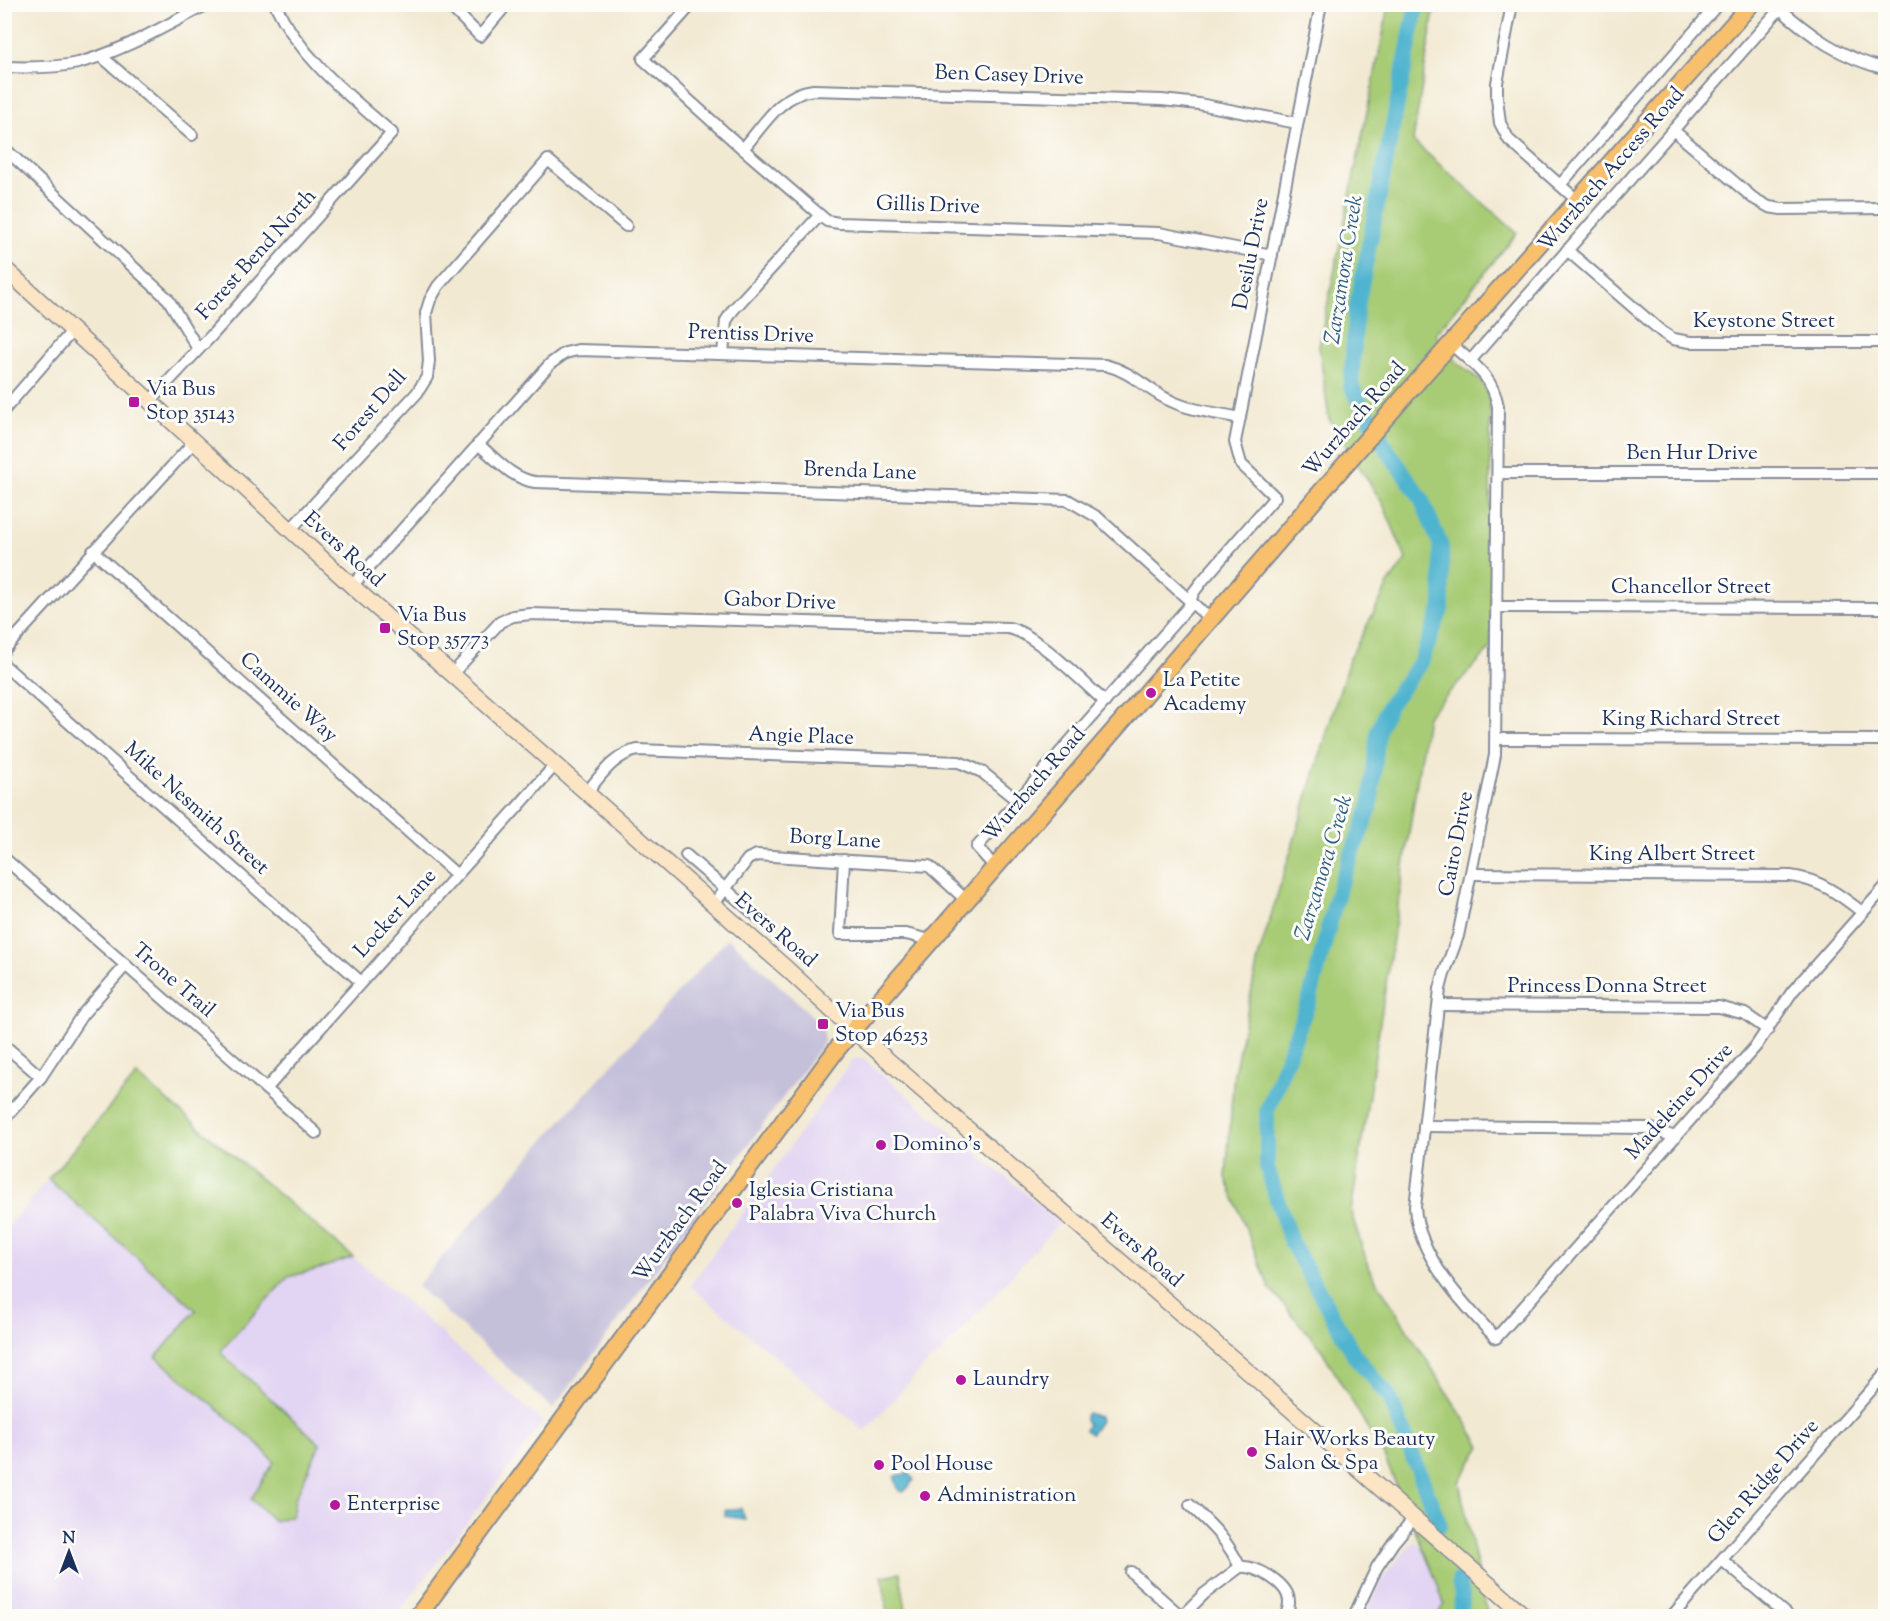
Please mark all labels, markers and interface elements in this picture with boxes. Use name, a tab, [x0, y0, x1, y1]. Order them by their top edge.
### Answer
street label: Ben Casey Drive	[934, 58, 1084, 94]
street label: Wurzbach Access Road	[1532, 81, 1692, 259]
street label: Forest Bend North	[190, 183, 324, 327]
street label: Gillis Drive	[875, 189, 981, 223]
water label: Zarzamora Creek	[1317, 193, 1373, 347]
street label: Desilu Drive	[1226, 195, 1278, 313]
street label: Keystone Street	[1693, 307, 1835, 337]
street label: Prentiss Drive	[687, 318, 815, 352]
street label: Wurzbach Road	[1296, 356, 1414, 484]
street label: Forest Dell	[327, 364, 415, 458]
place label: Via Bus Stop 35143	[146, 375, 235, 429]
marker: Via Bus Stop 35143	[127, 395, 141, 409]
street label: Ben Hur Drive	[1626, 439, 1758, 469]
street label: Brenda Lane	[803, 455, 917, 489]
street label: Evers Road	[296, 505, 391, 595]
street label: Chancellor Street	[1611, 573, 1771, 603]
street label: Gabor Drive	[723, 585, 837, 619]
place label: Via Bus Stop 35773	[397, 601, 489, 655]
marker: Via Bus Stop 35773	[378, 621, 392, 635]
street label: Cammie Way	[232, 646, 344, 751]
place label: La Petite Academy	[1163, 666, 1247, 720]
marker: La Petite Academy	[1144, 686, 1158, 700]
street label: King Richard Street	[1602, 705, 1780, 735]
street label: Angie Place	[748, 720, 854, 754]
street label: Wurzbach Road	[976, 721, 1094, 849]
street label: Mike Nesmith Street	[117, 735, 275, 883]
street label: Cairo Drive	[1432, 789, 1482, 899]
water label: Zarzamora Creek	[1288, 791, 1362, 945]
street label: Borg Lane	[788, 823, 882, 857]
street label: King Albert Street	[1589, 840, 1755, 870]
street label: Locker Lane	[348, 863, 444, 965]
street label: Evers Road	[727, 887, 823, 975]
street label: Trone Trail	[125, 937, 221, 1026]
street label: Princess Donna Street	[1507, 972, 1707, 1002]
place label: Via Bus Stop 46253	[835, 997, 928, 1051]
marker: Via Bus Stop 46253	[816, 1017, 830, 1031]
street label: Madeleine Drive	[1619, 1037, 1741, 1167]
place label: Domino's	[893, 1130, 981, 1160]
marker: Domino's	[874, 1138, 888, 1152]
street label: Wurzbach Road	[627, 1155, 736, 1289]
place label: Iglesia Cristiana Palabra Viva Church	[749, 1176, 937, 1230]
marker: Iglesia Cristiana Palabra Viva Church	[730, 1196, 744, 1210]
street label: Evers Road	[1093, 1207, 1189, 1295]
place label: Laundry	[973, 1365, 1050, 1395]
marker: Laundry	[954, 1373, 968, 1387]
street label: Glen Ridge Drive	[1701, 1413, 1827, 1551]
place label: Hair Works Beauty Salon & Spa	[1264, 1425, 1436, 1479]
marker: Hair Works Beauty Salon & Spa	[1245, 1445, 1259, 1459]
place label: Pool House	[891, 1450, 993, 1480]
marker: Pool House	[872, 1458, 886, 1472]
place label: Administration	[937, 1481, 1076, 1511]
marker: Administration	[918, 1489, 932, 1503]
place label: Enterprise	[347, 1490, 440, 1520]
marker: Enterprise	[328, 1498, 342, 1512]
north arrow	[39, 1522, 99, 1582]
text: N	[63, 1528, 76, 1551]

